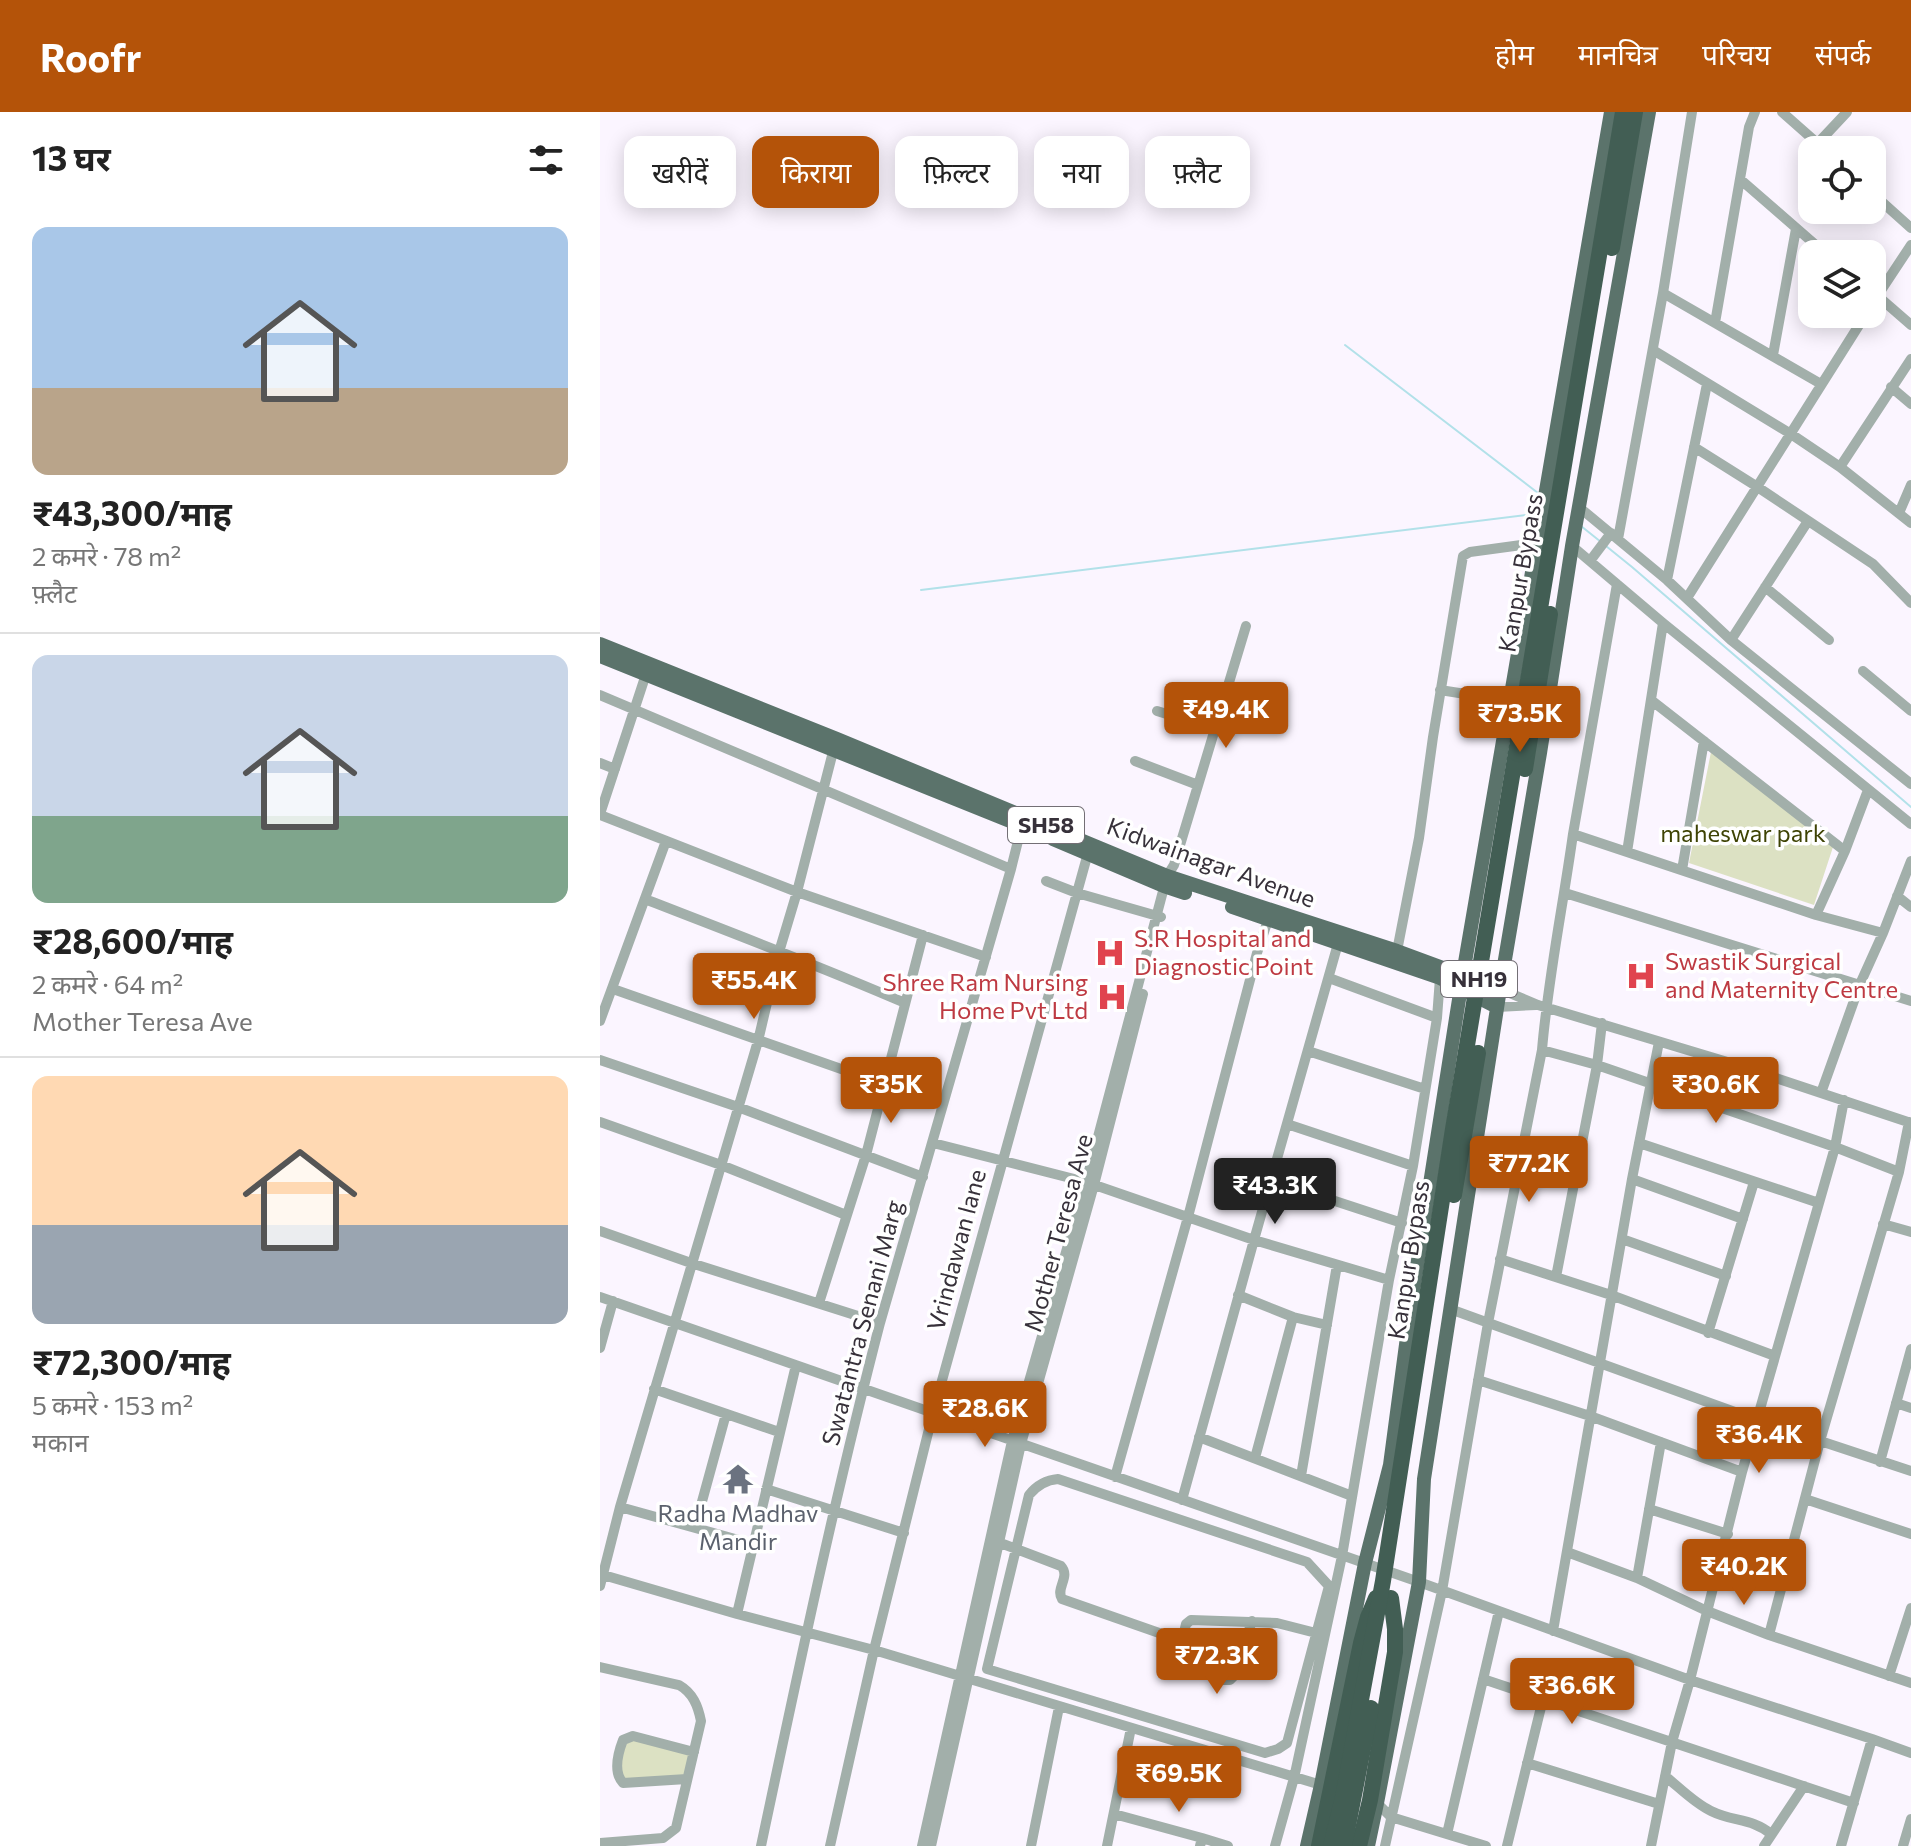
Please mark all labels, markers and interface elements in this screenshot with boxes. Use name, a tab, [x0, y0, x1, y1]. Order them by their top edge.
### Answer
text: Roofr	[40, 33, 141, 80]
text: होम	[1495, 37, 1534, 71]
text: मानचित्र	[1578, 37, 1658, 71]
text: परिचय	[1702, 37, 1771, 71]
text: संपर्क	[1815, 37, 1871, 71]
text: 13 घर	[32, 136, 111, 178]
chip: खरीदें	[624, 136, 736, 208]
chip: किराया	[752, 136, 879, 208]
chip: फ़िल्टर	[895, 136, 1018, 208]
chip: नया	[1034, 136, 1129, 208]
chip: फ़्लैट	[1145, 136, 1250, 208]
map controls	[1798, 136, 1886, 328]
button: locate	[1798, 136, 1886, 224]
icon: filters	[524, 138, 568, 182]
button: layers	[1798, 240, 1886, 328]
icon: home	[228, 279, 372, 423]
text: ₹43,300/माह	[32, 491, 232, 533]
street label: Kanpur Bypass	[1491, 491, 1548, 654]
text: 2 कमरे · 78 m²	[32, 540, 181, 571]
text: फ़्लैट	[32, 577, 77, 608]
pin: ₹49.4K	[1161, 682, 1291, 750]
pin: ₹73.5K	[1455, 686, 1585, 754]
text: ₹49.4K	[1182, 692, 1270, 723]
text: ₹73.5K	[1477, 696, 1563, 727]
icon: home	[228, 707, 372, 851]
road number: SH58	[1008, 807, 1084, 843]
street label: Kidwainagar Avenue	[1103, 810, 1320, 913]
park label: maheswar park	[1660, 818, 1826, 847]
text: ₹28,600/माह	[32, 919, 233, 961]
place label: S.R Hospital and Diagnostic Point	[1134, 923, 1313, 980]
hospital icon: S.R Hospital and Diagnostic Point	[1093, 936, 1127, 970]
place label: Swastik Surgical and Maternity Centre	[1665, 946, 1898, 1003]
pin: ₹55.4K	[689, 953, 819, 1021]
hospital icon: Swastik Surgical and Maternity Centre	[1624, 959, 1658, 993]
road number: NH19	[1441, 961, 1517, 997]
text: ₹55.4K	[711, 963, 797, 994]
place label: Shree Ram Nursing Home Pvt Ltd	[882, 967, 1088, 1024]
text: 2 कमरे · 64 m²	[32, 968, 183, 999]
hospital icon: Shree Ram Nursing Home Pvt Ltd	[1095, 980, 1129, 1014]
text: Mother Teresa Ave	[32, 1005, 253, 1036]
pin: ₹35K	[844, 1057, 938, 1125]
pin: ₹30.6K	[1651, 1057, 1781, 1125]
text: ₹35K	[859, 1067, 923, 1098]
text: ₹30.6K	[1672, 1067, 1760, 1098]
icon: home	[228, 1128, 372, 1272]
street label: Mother Teresa Ave	[1017, 1130, 1098, 1335]
pin: ₹77.2K	[1464, 1136, 1594, 1204]
text: ₹77.2K	[1488, 1146, 1570, 1177]
pin: ₹43.3K	[1210, 1158, 1340, 1226]
street label: Vrindawan lane	[920, 1166, 991, 1333]
text: ₹43.3K	[1232, 1168, 1318, 1199]
street label: Kanpur Bypass	[1381, 1178, 1434, 1341]
street label: Swatantra Senani Marg	[815, 1197, 908, 1449]
text: ₹72,300/माह	[32, 1340, 231, 1382]
pin: ₹28.6K	[920, 1381, 1050, 1449]
text: 5 कमरे · 153 m²	[32, 1389, 193, 1420]
text: ₹28.6K	[941, 1391, 1029, 1422]
pin: ₹36.4K	[1694, 1407, 1824, 1475]
text: ₹36.4K	[1715, 1417, 1803, 1448]
text: मकान	[32, 1426, 89, 1457]
temple icon: Radha Madhav Mandir	[721, 1462, 755, 1496]
place label: Radha Madhav Mandir	[658, 1498, 818, 1555]
pin: ₹40.2K	[1679, 1539, 1809, 1607]
text: ₹40.2K	[1700, 1549, 1788, 1580]
pin: ₹72.3K	[1152, 1628, 1282, 1696]
text: ₹72.3K	[1174, 1638, 1260, 1669]
pin: ₹36.6K	[1507, 1658, 1637, 1726]
text: ₹36.6K	[1528, 1668, 1616, 1699]
pin: ₹69.5K	[1114, 1746, 1244, 1814]
text: ₹69.5K	[1135, 1756, 1223, 1787]

